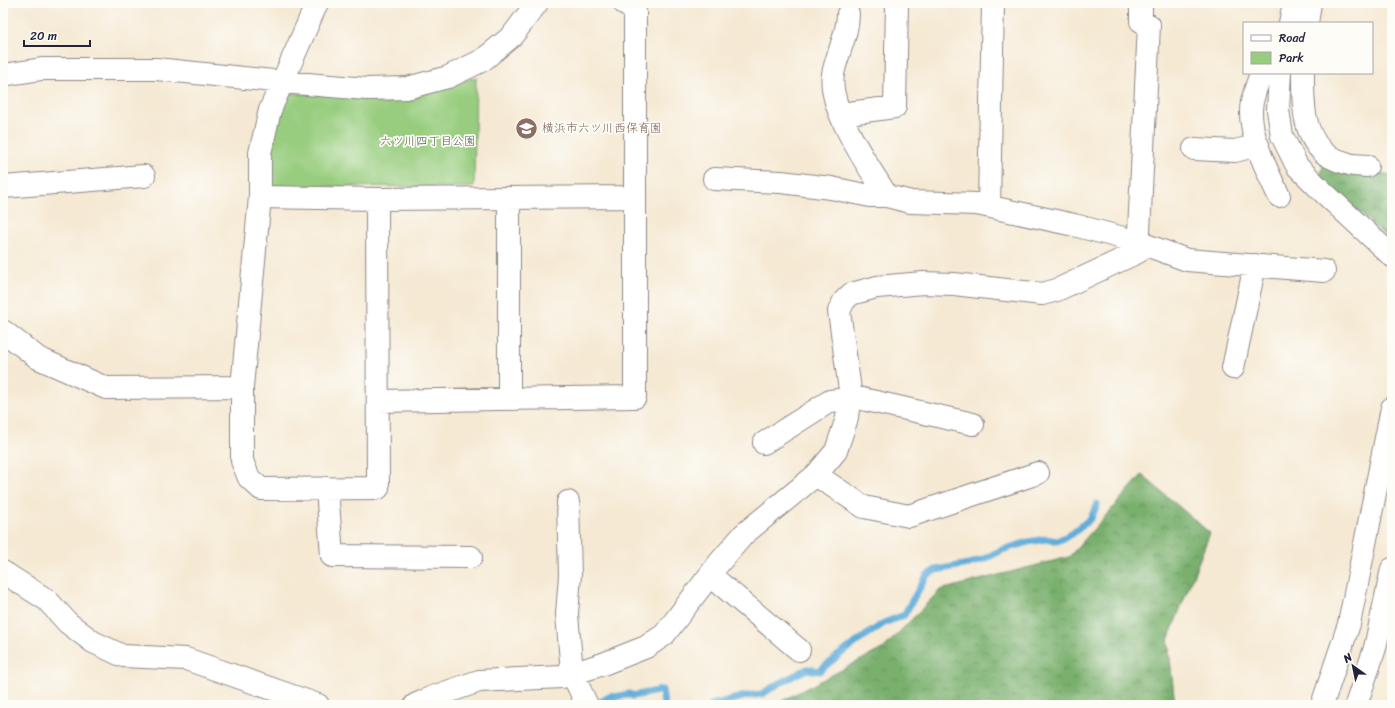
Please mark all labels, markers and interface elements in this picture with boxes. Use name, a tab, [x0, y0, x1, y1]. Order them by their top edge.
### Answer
scale bar	[24, 22, 90, 48]
legend	[1243, 22, 1373, 74]
text: 20 m	[30, 25, 57, 47]
text: Road	[1279, 27, 1306, 49]
text: Park	[1279, 47, 1304, 69]
school or university icon: 横浜市六ツ川西保育園	[514, 115, 540, 141]
place label: 横浜市六ツ川西保育園	[542, 117, 662, 139]
park label: 六ツ川四丁目公園	[380, 130, 476, 152]
north arrow	[1333, 646, 1373, 686]
text: N	[1339, 648, 1357, 669]

